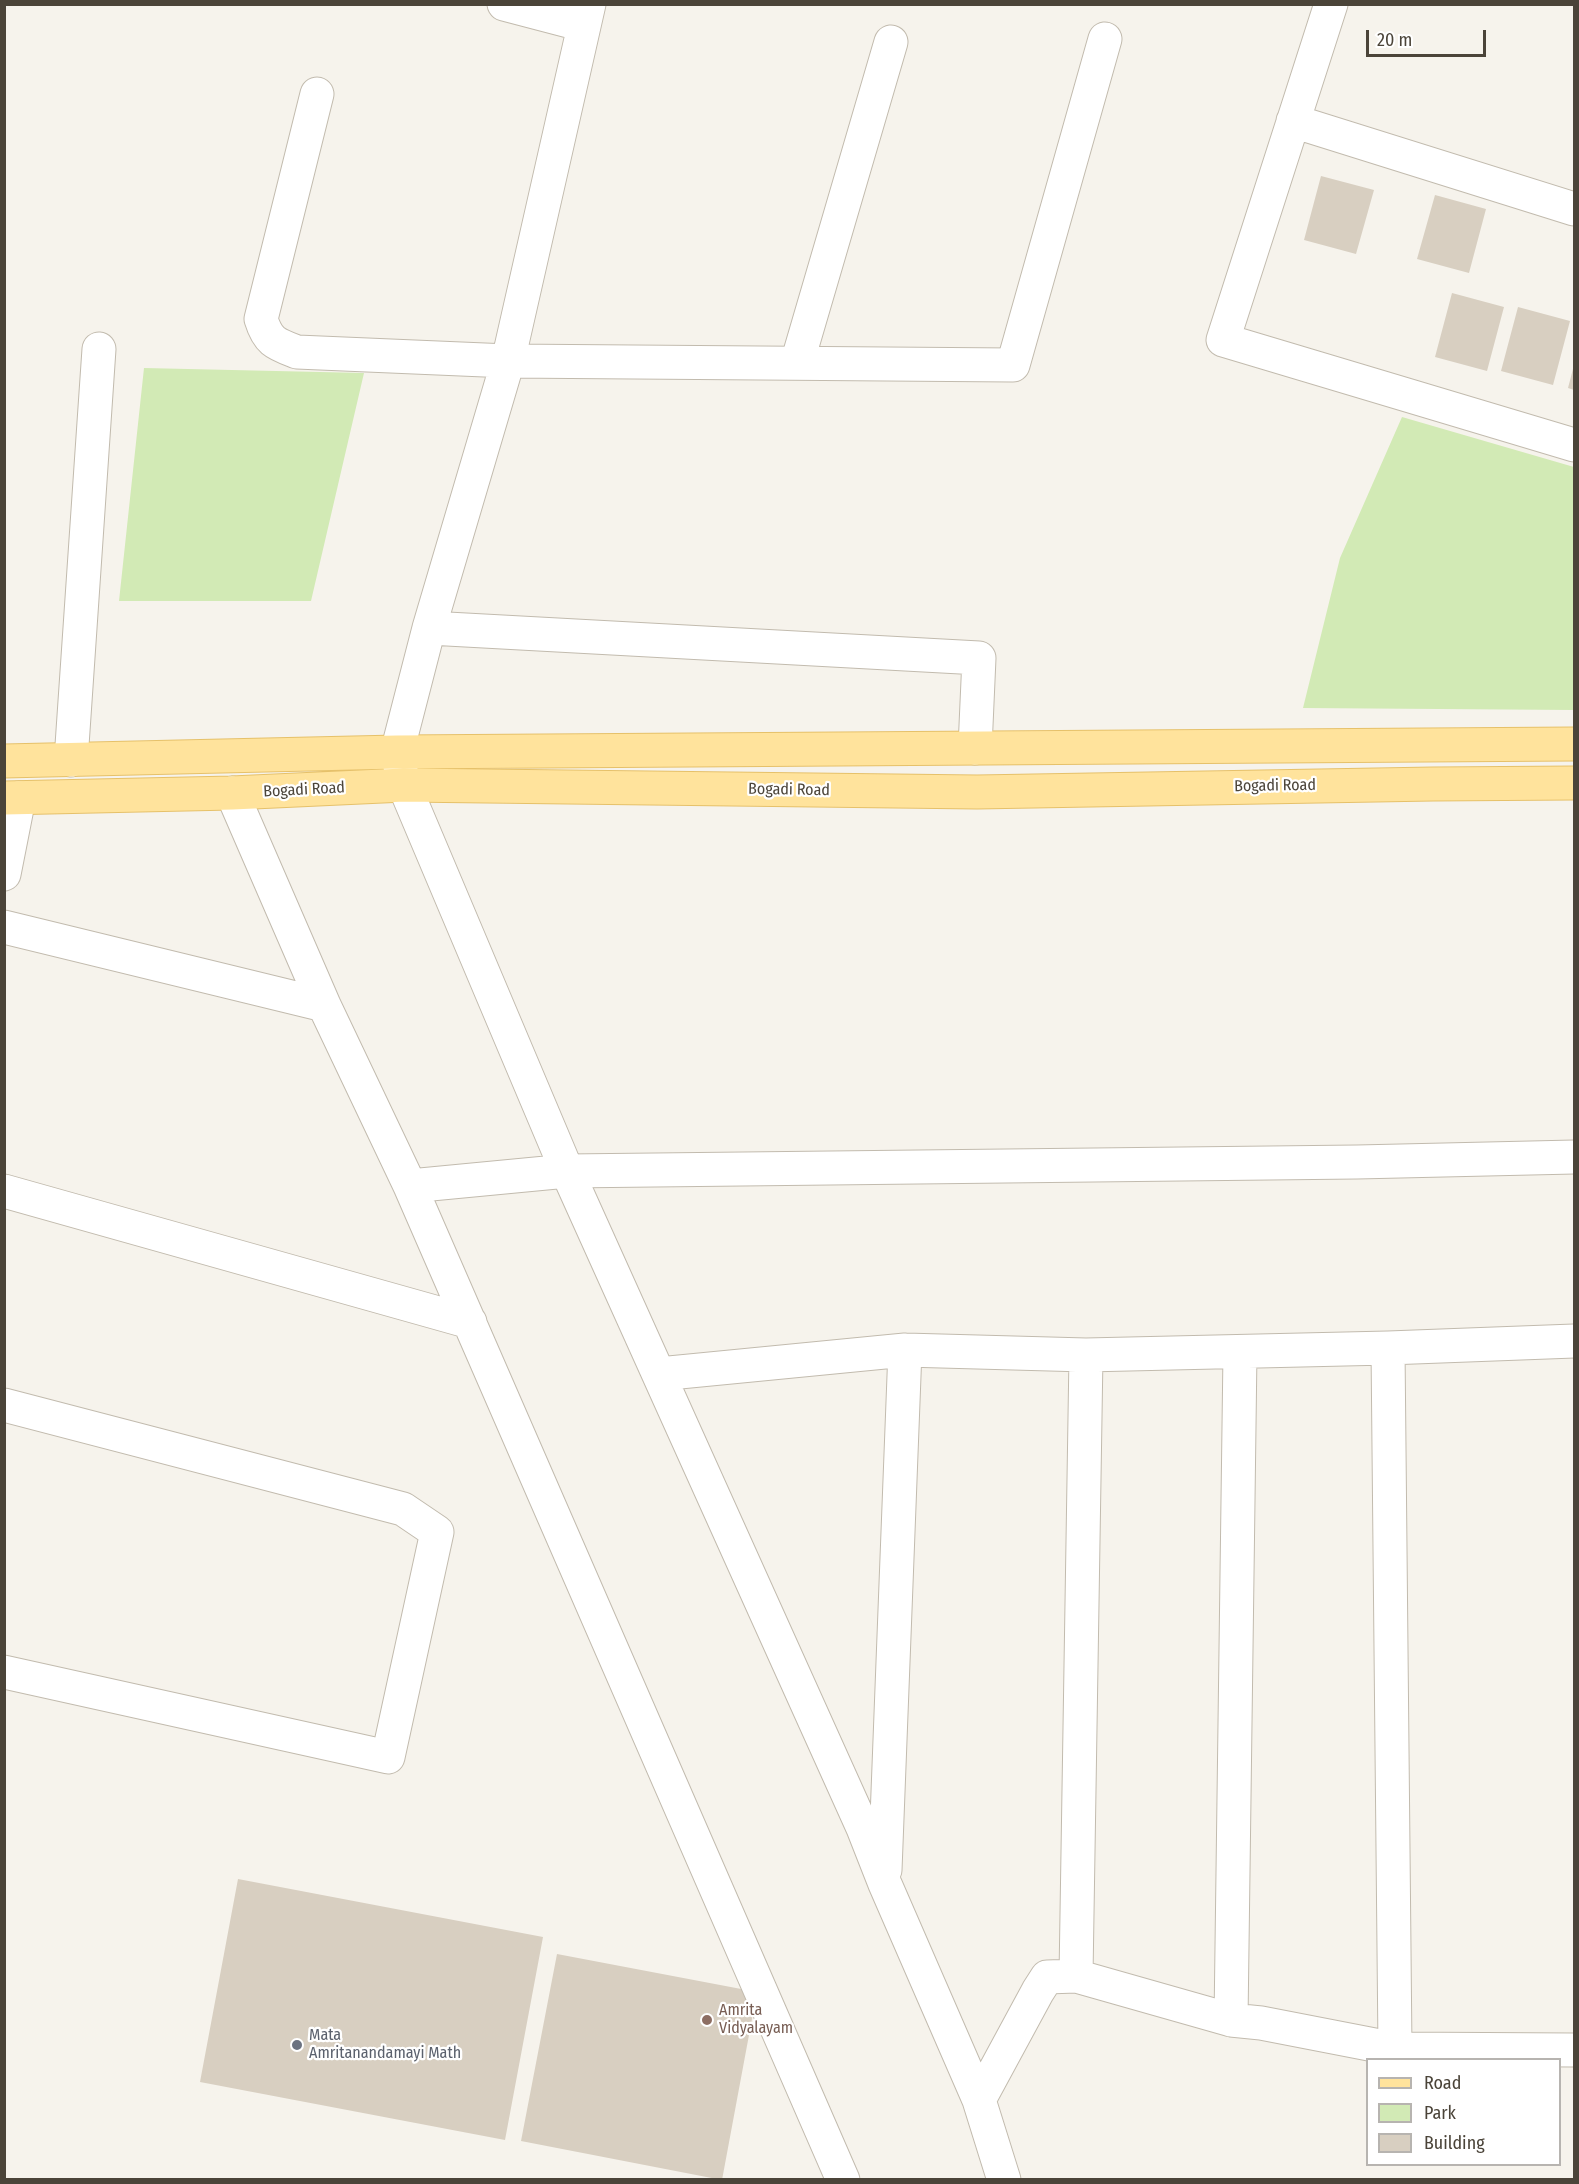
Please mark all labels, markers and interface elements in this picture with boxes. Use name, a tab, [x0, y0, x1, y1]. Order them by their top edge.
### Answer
scale bar	[1369, 18, 1489, 56]
text: 20 m	[1377, 29, 1412, 51]
street label: Bogadi Road	[1234, 776, 1316, 796]
street label: Bogadi Road	[263, 778, 345, 802]
street label: Bogadi Road	[748, 780, 830, 800]
place label: Amrita Vidyalayam	[719, 2001, 793, 2039]
marker: Amrita Vidyalayam	[700, 2013, 714, 2027]
place label: Mata Amritanandamayi Math	[309, 2026, 461, 2064]
marker: Mata Amritanandamayi Math	[290, 2038, 304, 2052]
legend	[1366, 2058, 1561, 2166]
text: Road	[1424, 2072, 1461, 2094]
text: Park	[1424, 2102, 1456, 2124]
text: Building	[1424, 2132, 1485, 2154]

